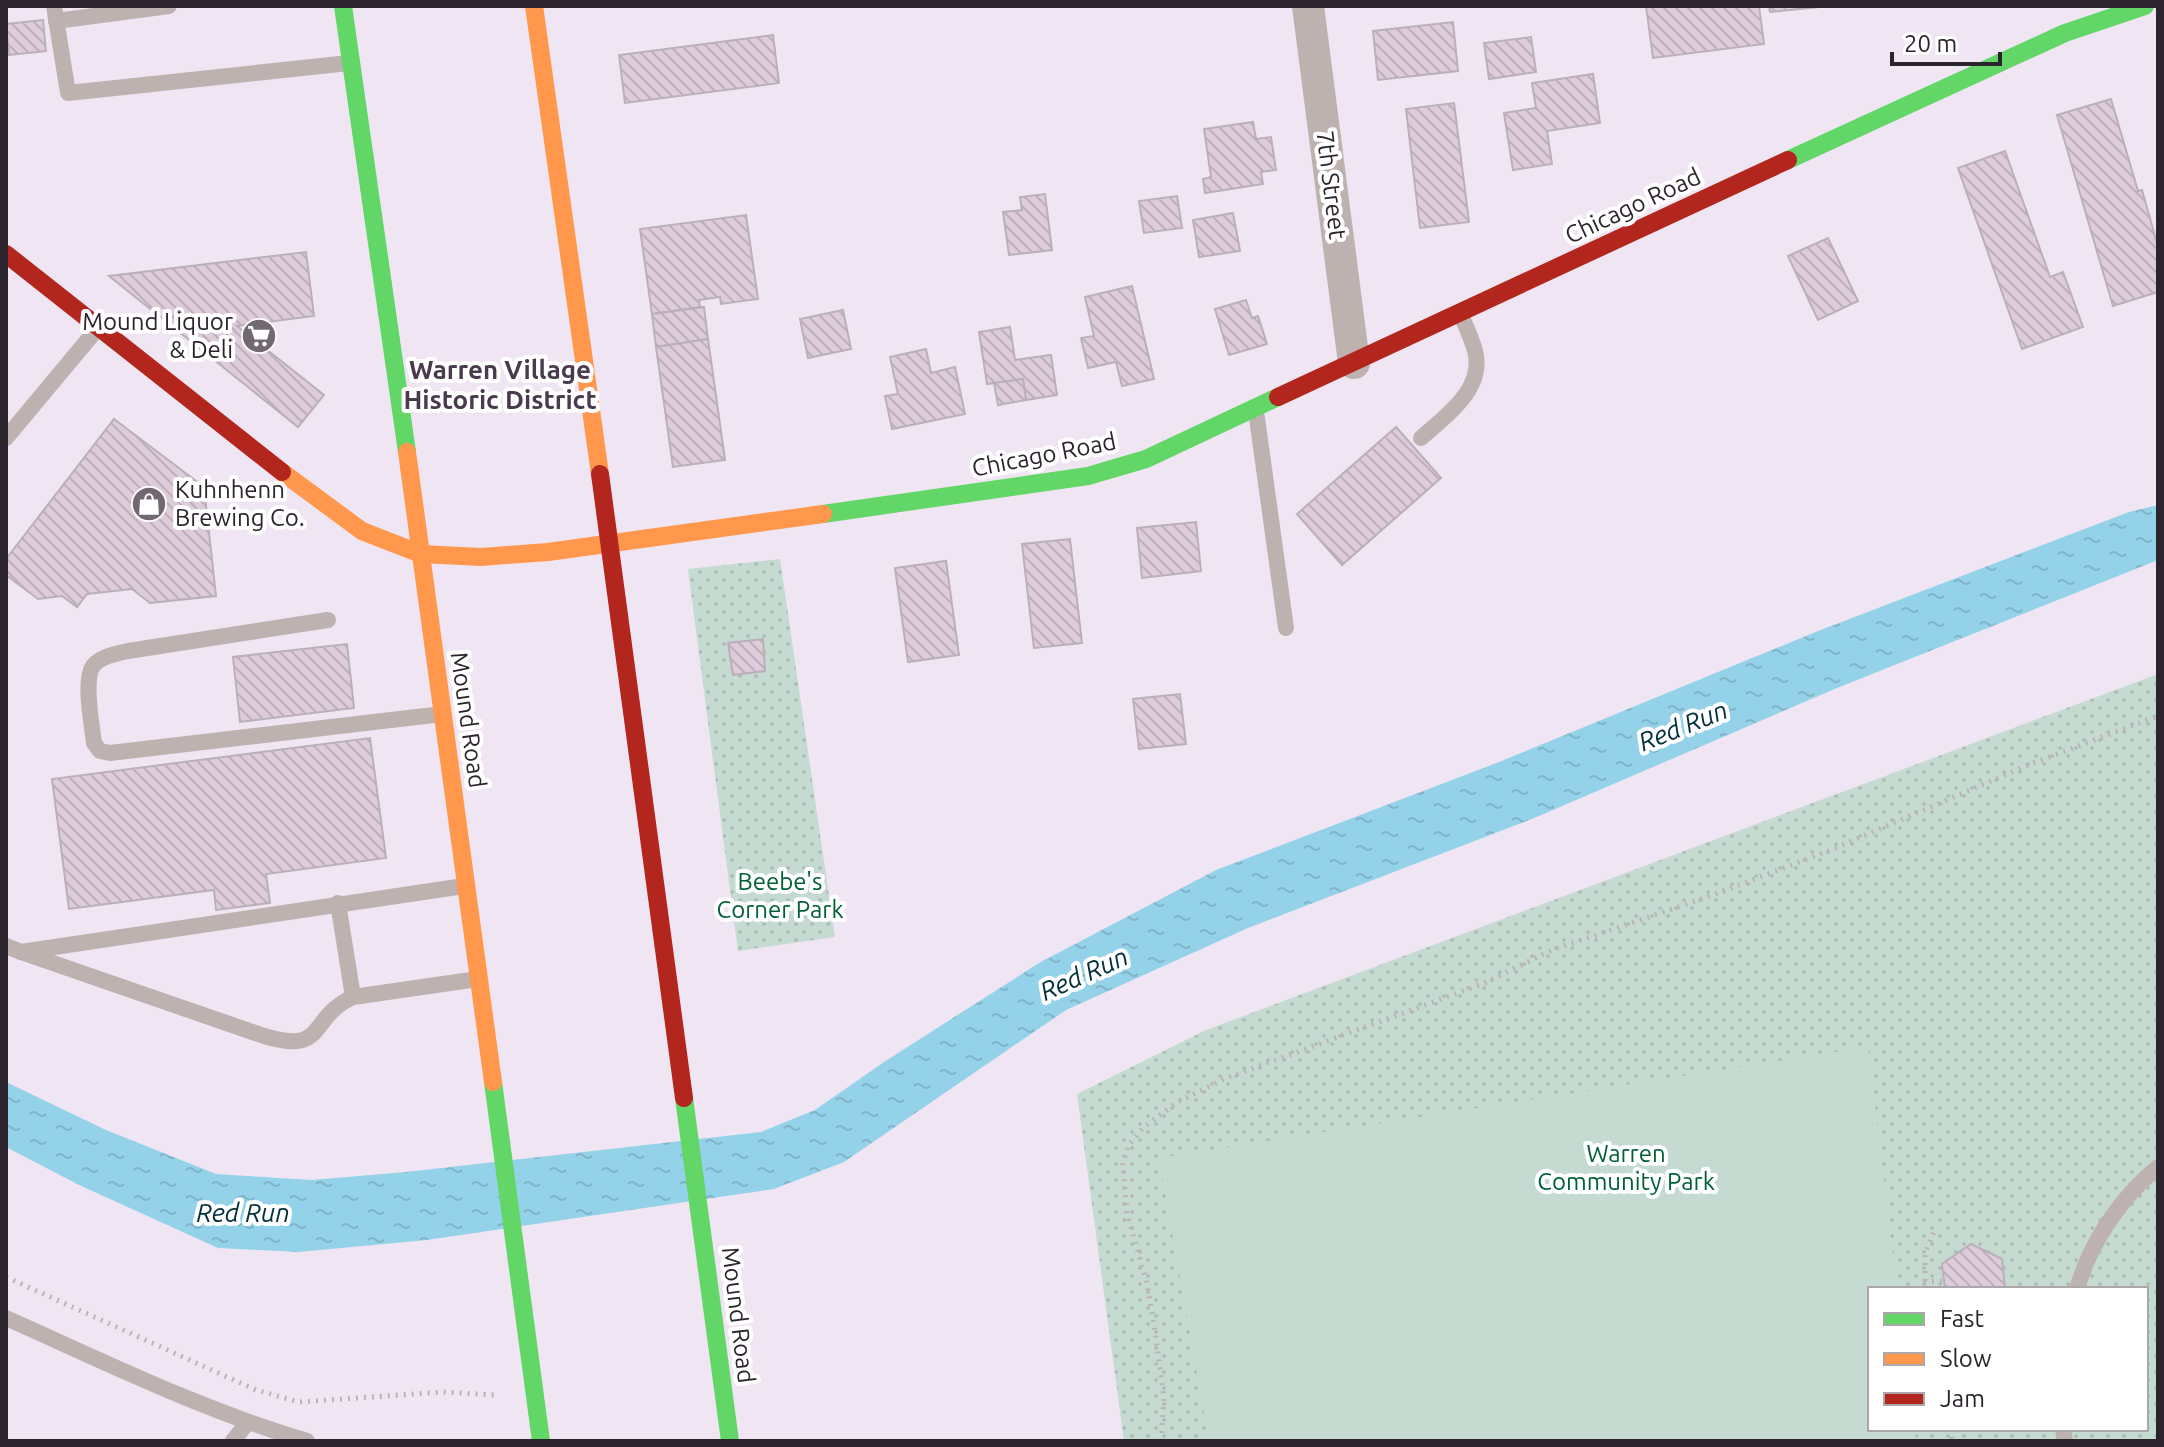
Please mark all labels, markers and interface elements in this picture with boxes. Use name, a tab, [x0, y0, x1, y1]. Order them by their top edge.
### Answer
scale bar	[1892, 16, 2000, 66]
text: 20 m	[1904, 30, 1957, 57]
street label: 7th Street	[1311, 129, 1352, 241]
street label: Chicago Road	[1561, 162, 1705, 249]
place label: Mound Liquor & Deli	[82, 308, 233, 363]
supermarket icon: Mound Liquor & Deli	[240, 317, 278, 355]
district label: Warren Village Historic District	[403, 355, 597, 414]
street label: Chicago Road	[970, 427, 1118, 482]
place label: Kuhnhenn Brewing Co.	[175, 476, 305, 531]
shop icon: Kuhnhenn Brewing Co.	[130, 485, 168, 523]
street label: Mound Road	[446, 650, 491, 790]
water label: Red Run	[1634, 695, 1732, 756]
park label: Beebe's Corner Park	[716, 868, 844, 923]
water label: Red Run	[1035, 941, 1132, 1006]
park label: Warren Community Park	[1537, 1140, 1715, 1195]
water label: Red Run	[196, 1198, 290, 1227]
street label: Mound Road	[717, 1245, 760, 1385]
legend	[1868, 1287, 2148, 1431]
text: Fast	[1940, 1305, 1984, 1332]
text: Slow	[1940, 1345, 1992, 1372]
text: Jam	[1940, 1385, 1985, 1412]

